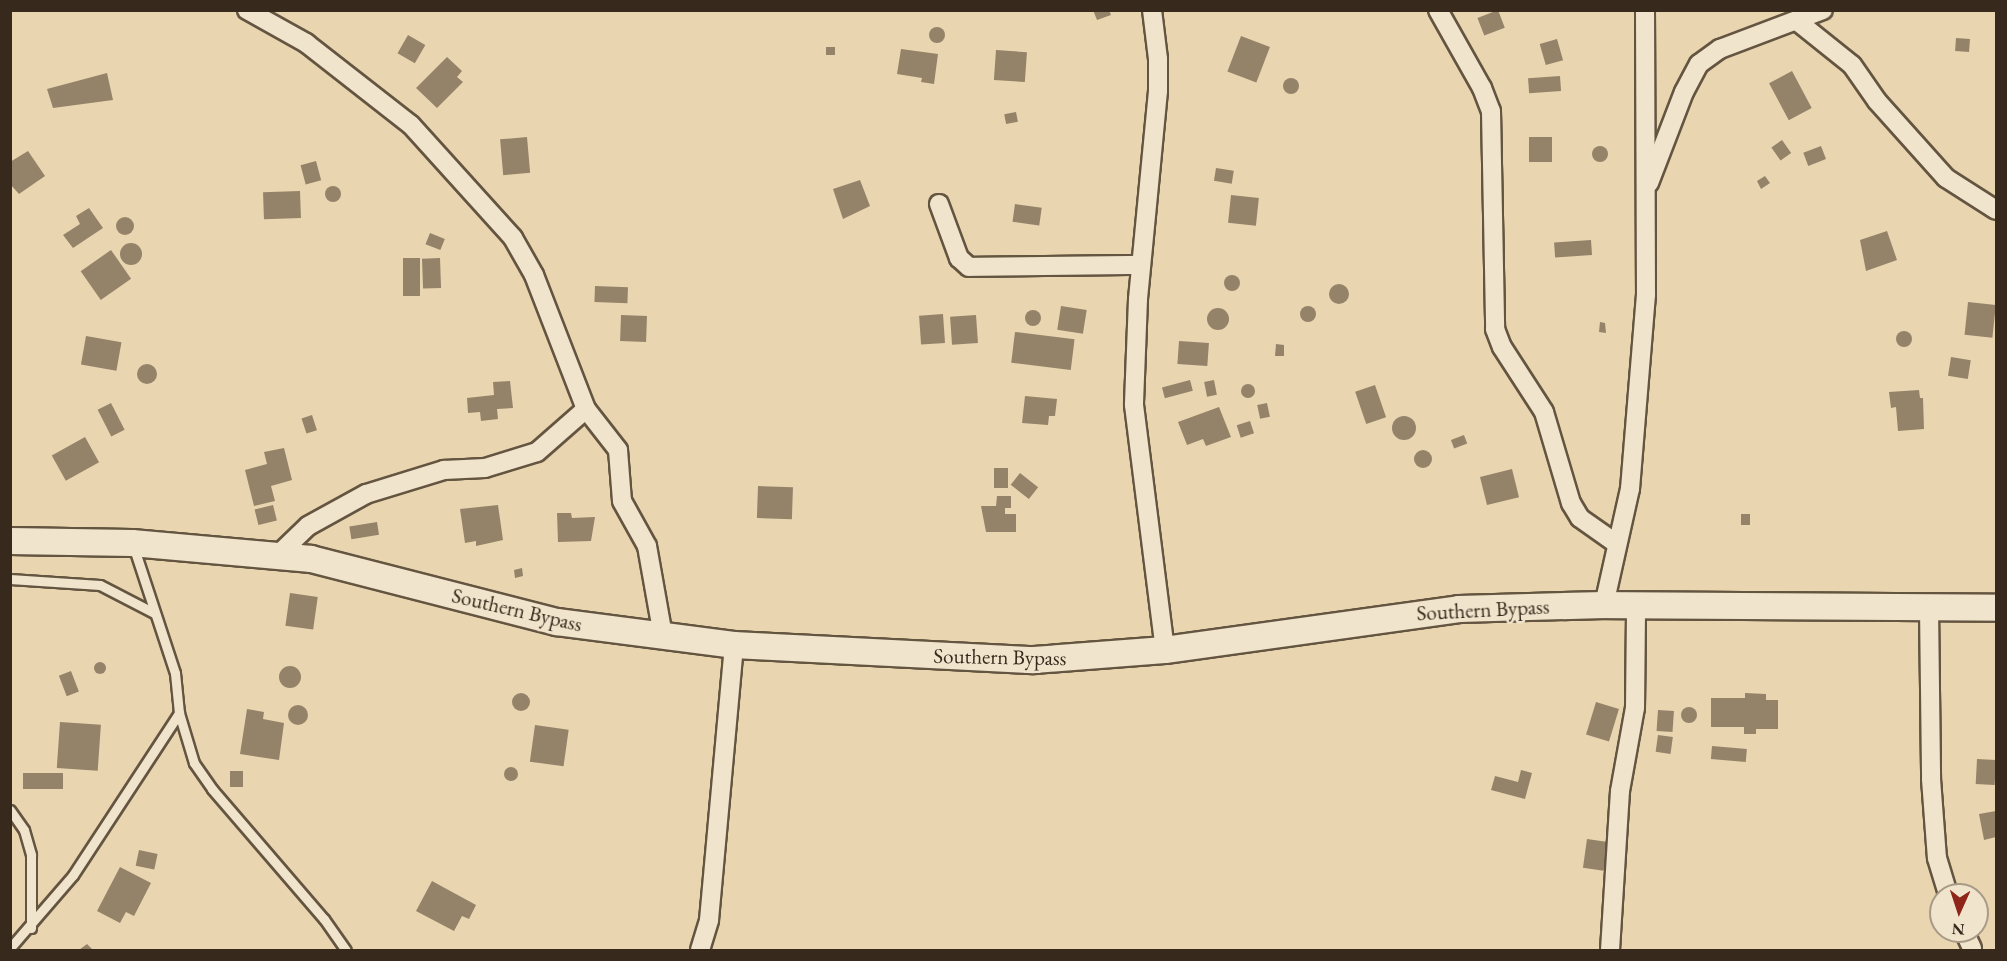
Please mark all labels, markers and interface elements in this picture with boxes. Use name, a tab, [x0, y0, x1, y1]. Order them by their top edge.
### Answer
street label: Southern Bypass	[449, 583, 585, 637]
street label: Southern Bypass	[1416, 594, 1550, 626]
street label: Southern Bypass	[933, 643, 1067, 671]
north arrow	[1929, 883, 1989, 943]
text: N	[1951, 919, 1965, 940]

